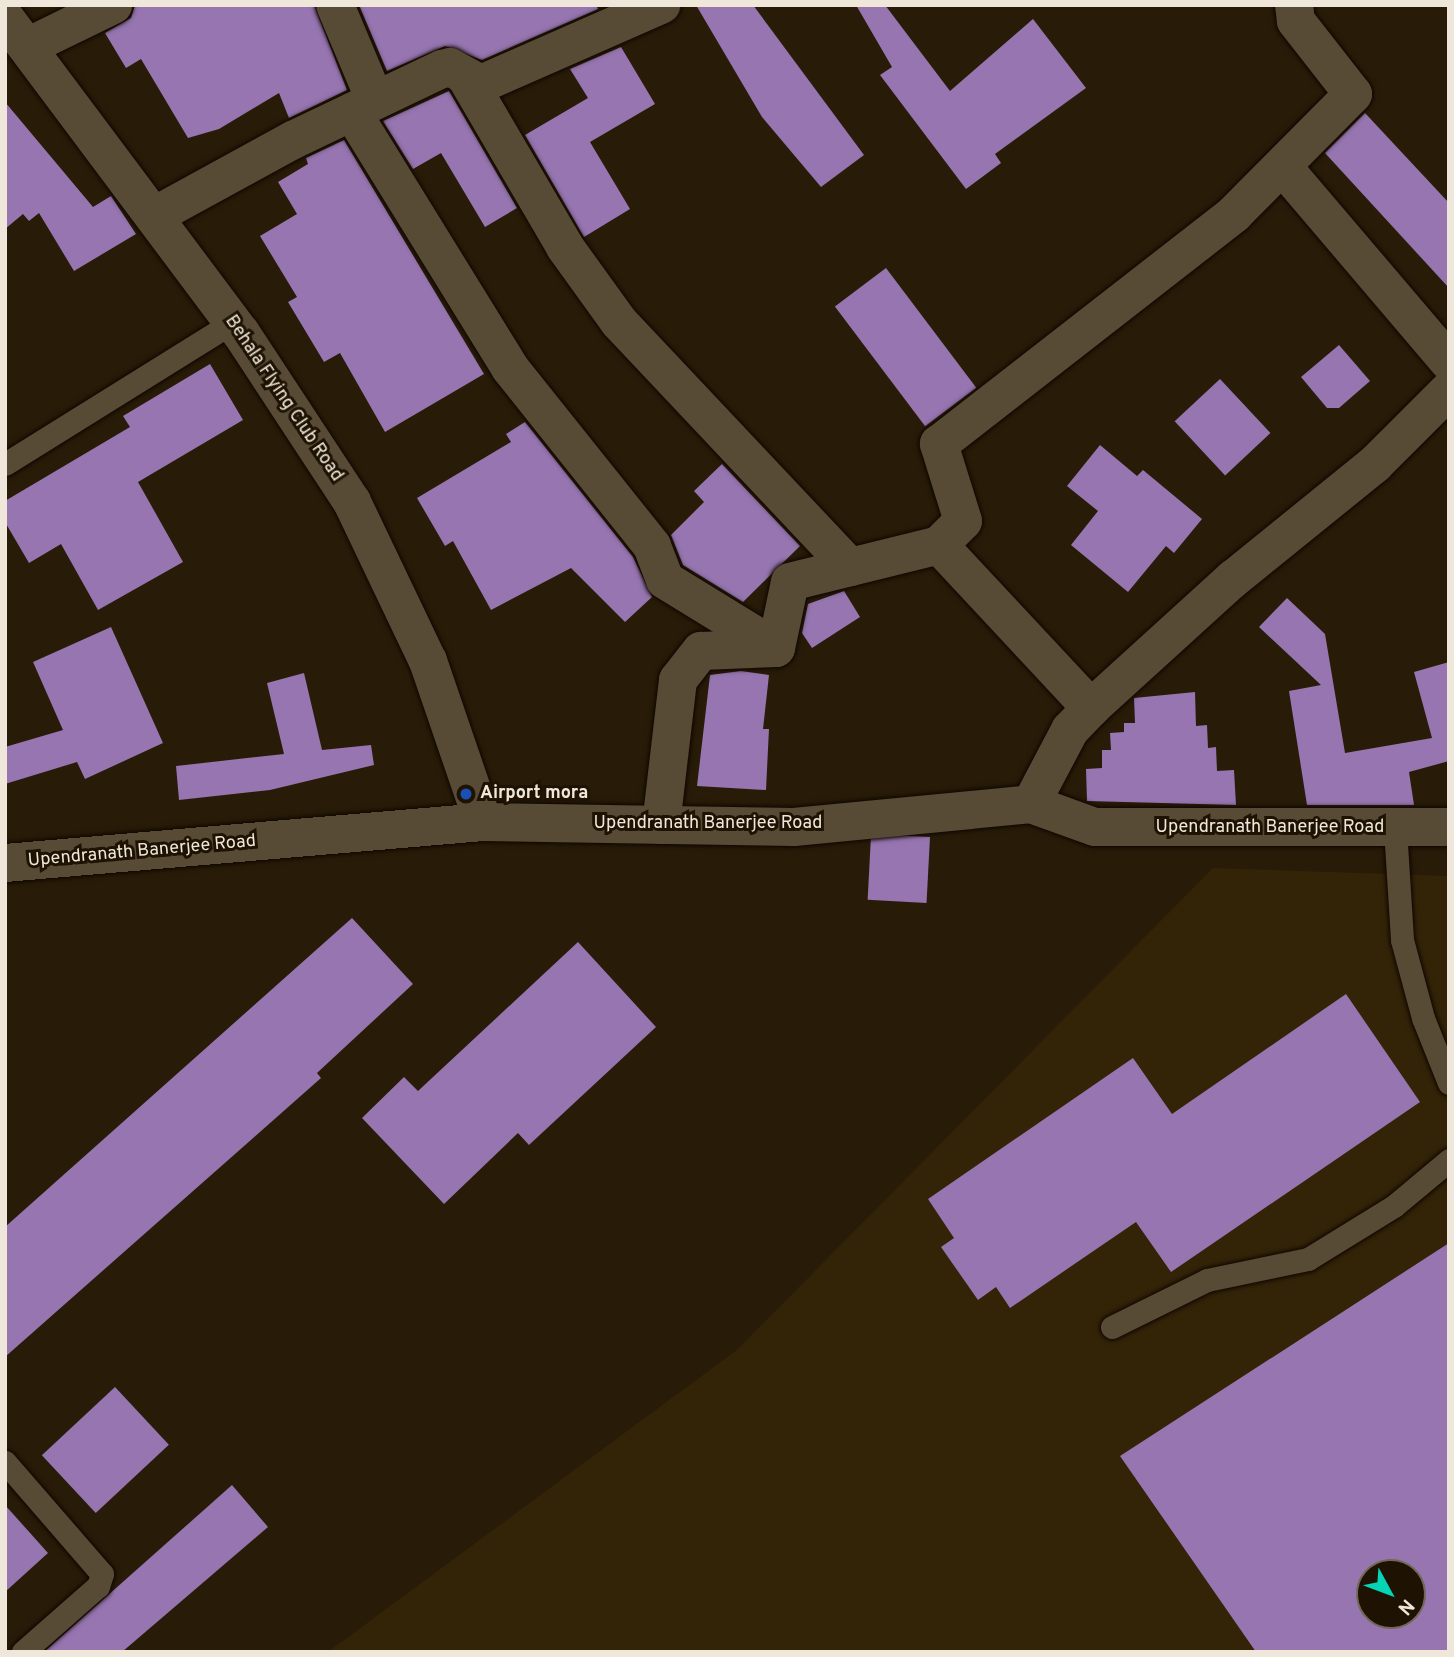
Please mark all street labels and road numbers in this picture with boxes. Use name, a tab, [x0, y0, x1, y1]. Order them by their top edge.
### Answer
street label: Behala Flying Club Road	[219, 312, 347, 486]
street label: Upendranath Banerjee Road	[594, 813, 822, 835]
street label: Upendranath Banerjee Road	[1156, 817, 1384, 839]
street label: Upendranath Banerjee Road	[27, 831, 257, 873]

